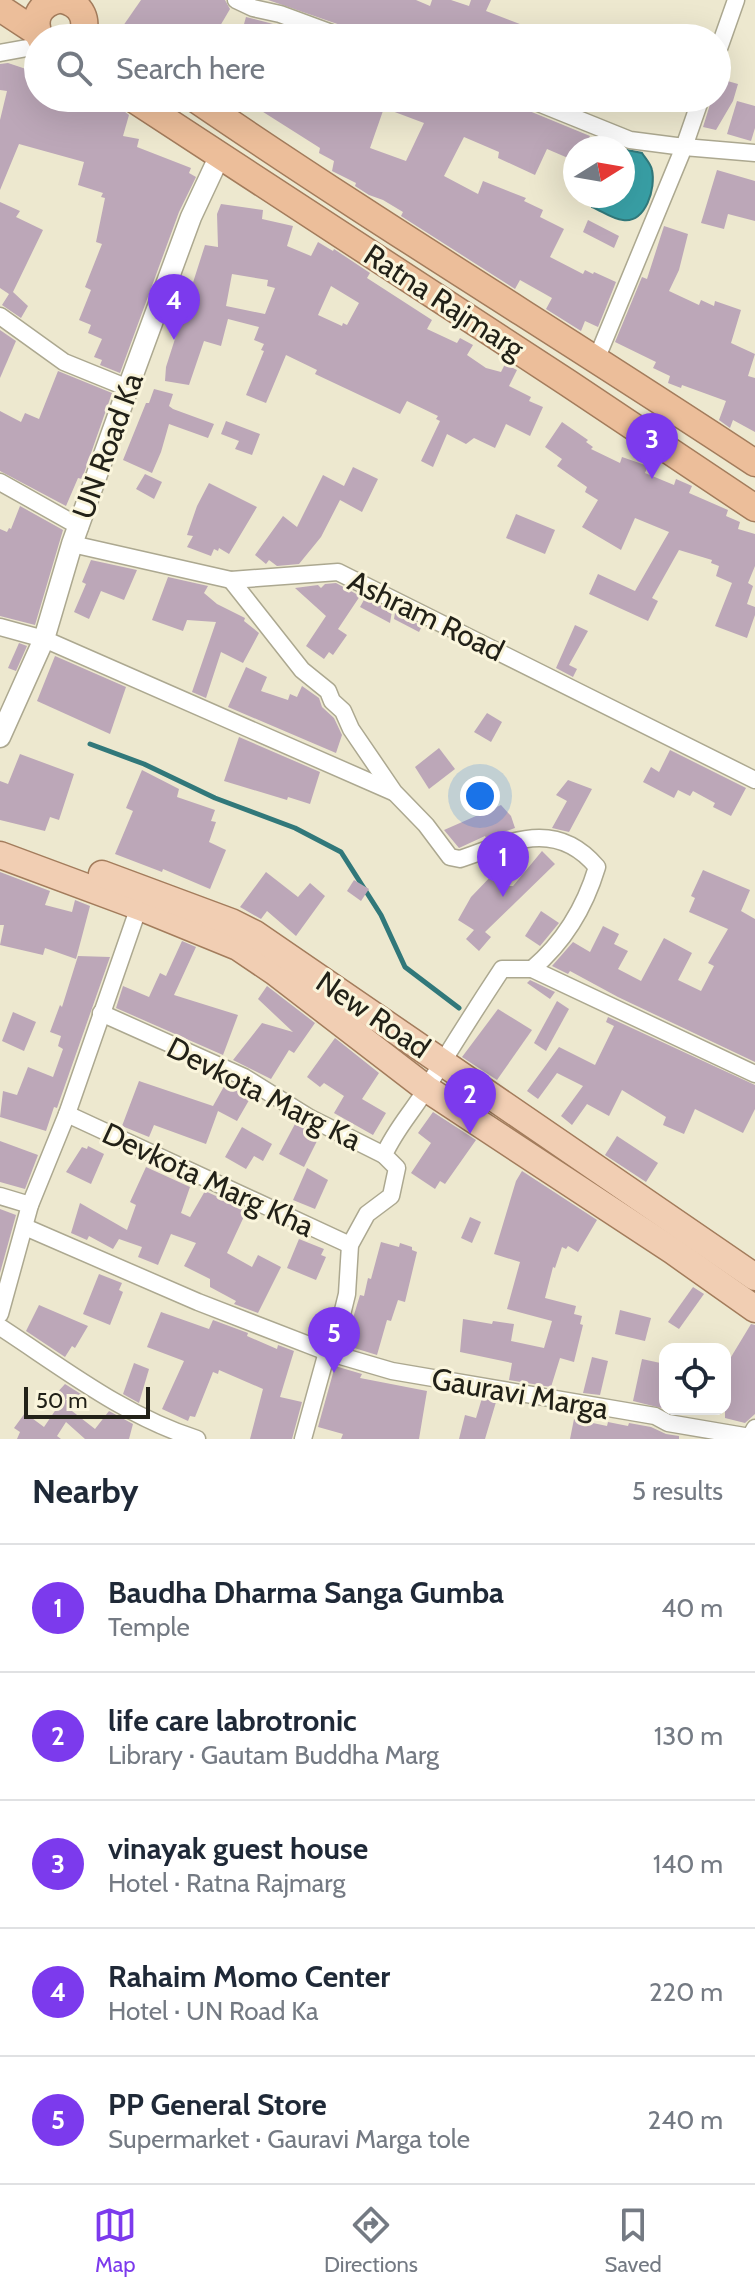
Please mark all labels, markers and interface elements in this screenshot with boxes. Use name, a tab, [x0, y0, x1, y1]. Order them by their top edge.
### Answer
search box	[24, 24, 731, 112]
icon: search	[52, 46, 96, 90]
text: Search here	[116, 50, 265, 87]
north arrow	[563, 136, 635, 208]
street label: Ratna Rajmarg	[357, 236, 532, 368]
pin: 4	[148, 274, 200, 340]
street label: UN Road Ka	[64, 367, 151, 524]
pin: 3	[626, 413, 678, 479]
street label: Ashram Road	[342, 562, 510, 669]
your location	[460, 776, 500, 816]
pin: 1	[477, 831, 529, 897]
street label: New Road	[309, 963, 437, 1066]
street label: Devkota Marg Ka	[161, 1029, 368, 1159]
pin: 2	[444, 1068, 496, 1134]
street label: Devkota Marg Kha	[97, 1114, 320, 1245]
pin: 5	[308, 1307, 360, 1373]
map controls	[659, 1343, 731, 1415]
button: locate	[659, 1343, 731, 1415]
street label: Gauravi Marga	[429, 1360, 612, 1427]
scale bar	[24, 1383, 150, 1419]
text: 50 m	[36, 1387, 88, 1414]
text: Nearby	[32, 1470, 139, 1512]
text: 5 results	[632, 1475, 723, 1507]
text: Baudha Dharma Sanga Gumba	[108, 1574, 504, 1611]
text: 1	[53, 1592, 63, 1624]
text: 40 m	[661, 1592, 723, 1624]
text: Temple	[108, 1611, 190, 1643]
text: life care labrotronic	[108, 1702, 357, 1739]
text: 2	[51, 1720, 65, 1752]
text: 130 m	[654, 1720, 723, 1752]
text: Library · Gautam Buddha Marg	[108, 1739, 439, 1771]
text: vinayak guest house	[108, 1830, 368, 1867]
text: 3	[51, 1848, 65, 1880]
text: 140 m	[653, 1848, 723, 1880]
text: Hotel · Ratna Rajmarg	[108, 1867, 345, 1899]
text: Rahaim Momo Center	[108, 1958, 390, 1995]
text: 4	[50, 1976, 66, 2008]
text: 220 m	[649, 1976, 723, 2008]
text: Hotel · UN Road Ka	[108, 1995, 319, 2027]
text: PP General Store	[108, 2086, 327, 2123]
text: 5	[51, 2104, 65, 2136]
text: 240 m	[648, 2104, 723, 2136]
text: Supermarket · Gauravi Marga tole	[108, 2123, 470, 2155]
tab: Map	[93, 2203, 137, 2278]
tab: Directions	[324, 2203, 418, 2278]
tab: Saved	[605, 2203, 662, 2278]

